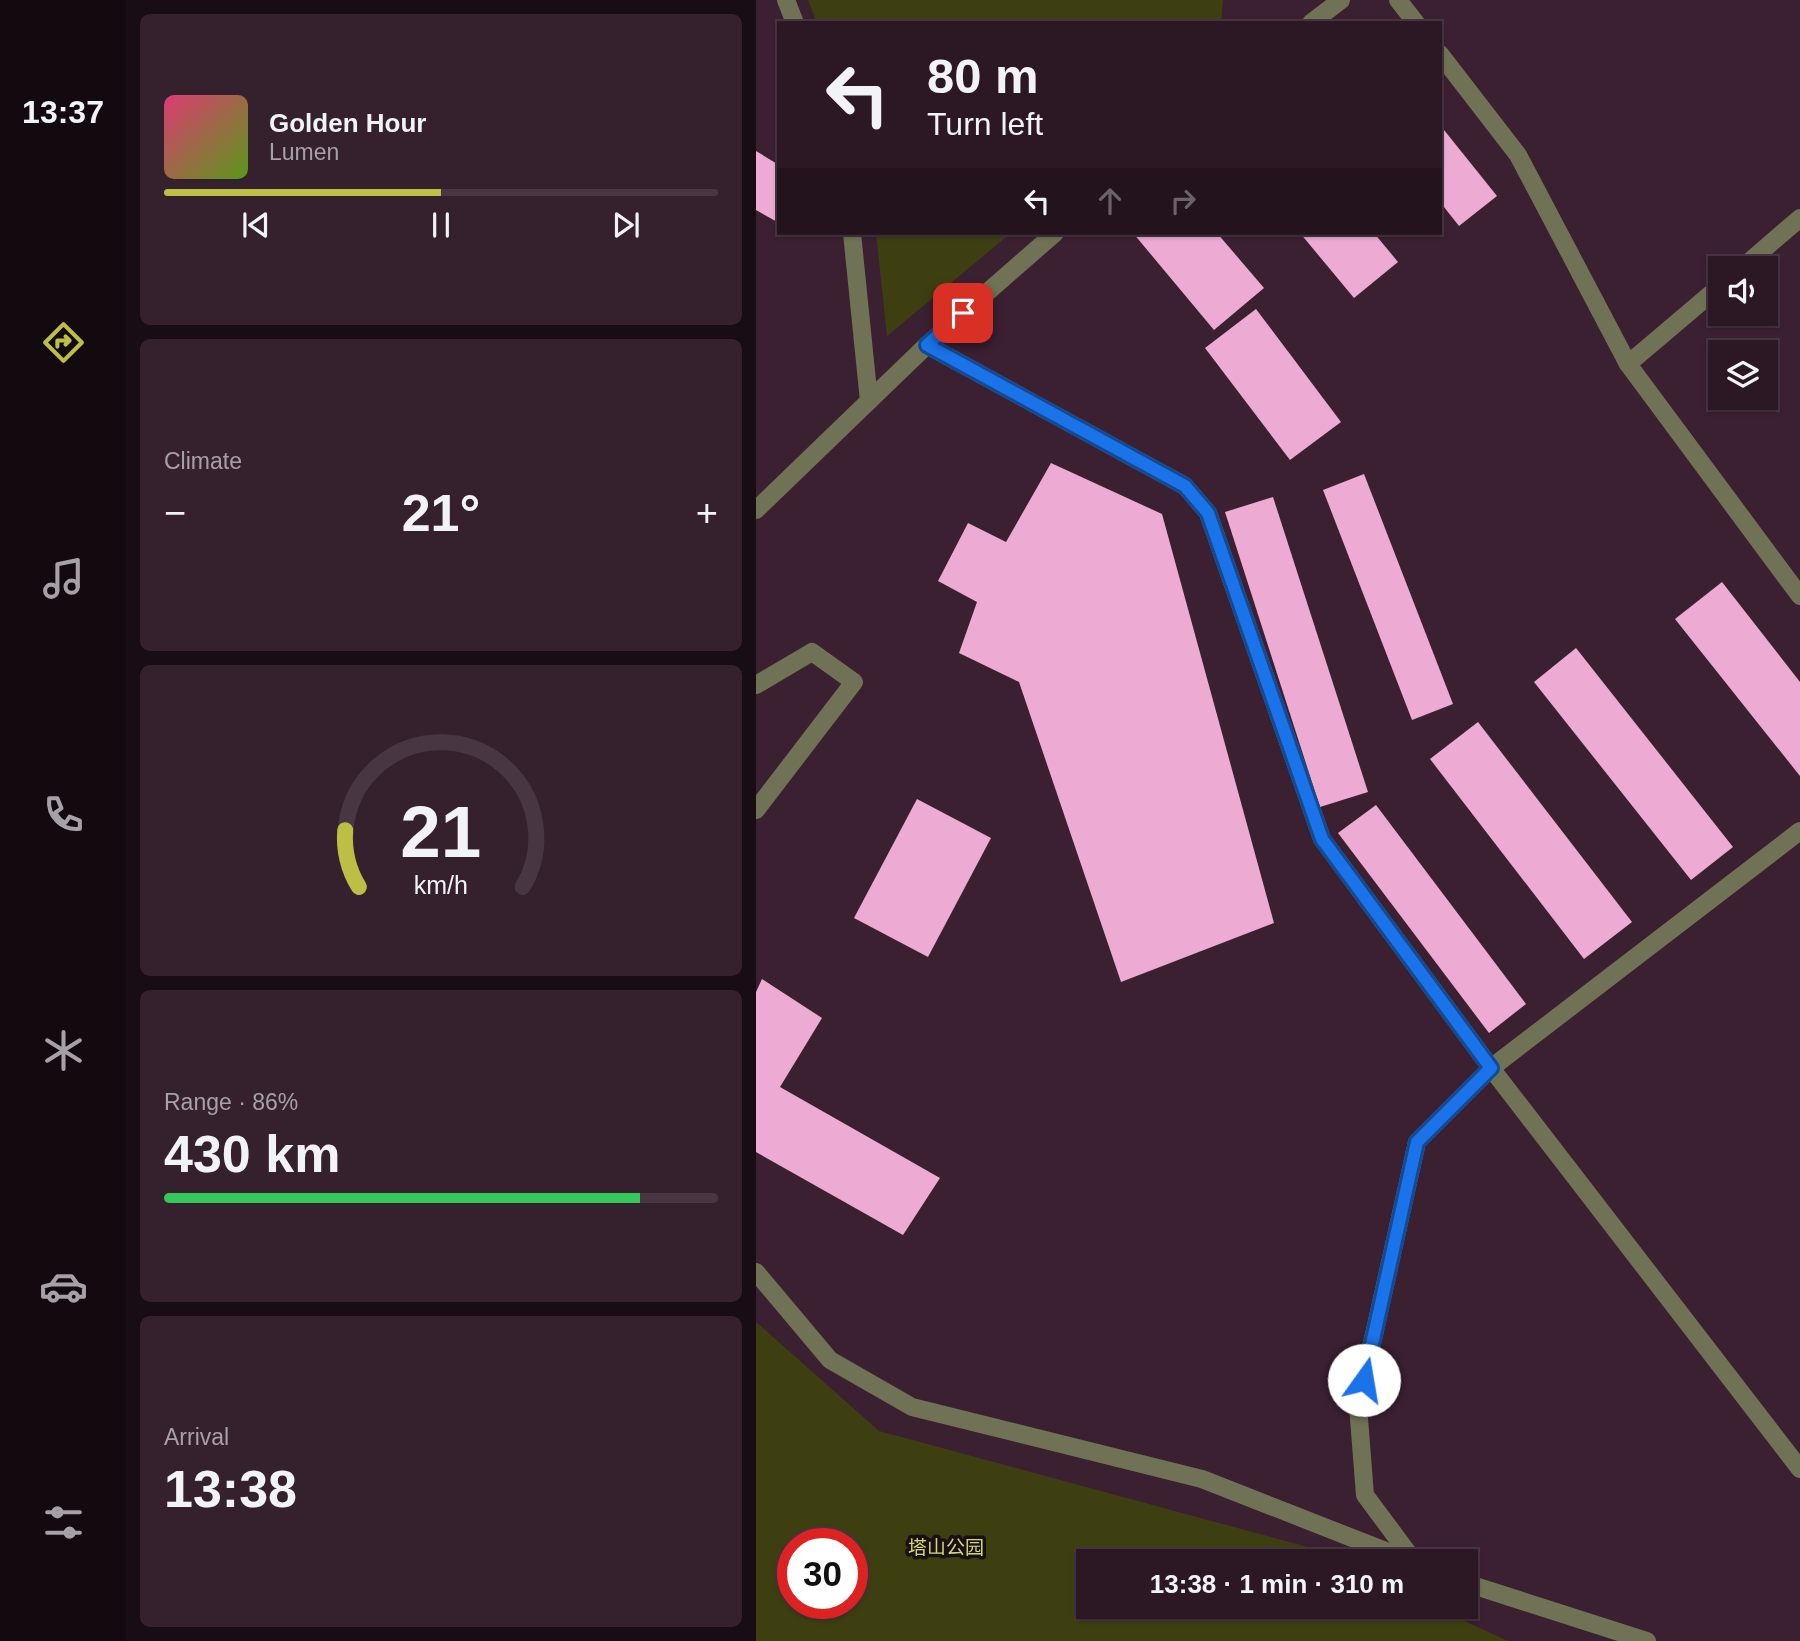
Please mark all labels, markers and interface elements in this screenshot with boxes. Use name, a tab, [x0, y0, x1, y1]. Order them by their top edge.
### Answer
icon: left	[812, 49, 903, 140]
text: 80 m	[927, 49, 1039, 103]
text: 13:37	[22, 94, 104, 130]
text: Turn left	[927, 106, 1043, 142]
text: Golden Hour	[269, 108, 426, 138]
text: Lumen	[269, 139, 339, 165]
icon: left	[1018, 182, 1056, 220]
icon: ahead	[1091, 182, 1129, 220]
icon: right	[1164, 182, 1202, 220]
icon: previous	[237, 206, 275, 244]
icon: pause	[422, 206, 460, 244]
icon: next	[607, 206, 645, 244]
map controls	[1708, 256, 1778, 410]
button: sound	[1708, 256, 1778, 326]
pin	[933, 283, 993, 343]
icon: arrive	[944, 294, 982, 332]
icon: directions	[39, 318, 88, 367]
button: layers	[1708, 340, 1778, 410]
text: Climate	[164, 448, 242, 474]
text: 21°	[402, 484, 480, 542]
text: −	[164, 492, 186, 534]
text: +	[696, 492, 718, 534]
icon: music	[39, 554, 88, 603]
icon: phone	[39, 790, 88, 839]
text: 21	[401, 791, 481, 872]
text: km/h	[414, 870, 468, 898]
icon: climate	[39, 1026, 88, 1075]
text: Range · 86%	[164, 1089, 298, 1115]
text: 430 km	[164, 1125, 340, 1183]
icon: car	[39, 1262, 88, 1311]
position arrow	[1327, 1343, 1401, 1417]
text: Arrival	[164, 1424, 229, 1450]
text: 13:38	[164, 1460, 297, 1518]
icon: filters	[39, 1498, 88, 1547]
speed limit sign: 30	[777, 1528, 868, 1619]
park label: 塔山公园	[908, 1537, 984, 1558]
text: 13:38 · 1 min · 310 m	[1150, 1569, 1404, 1599]

